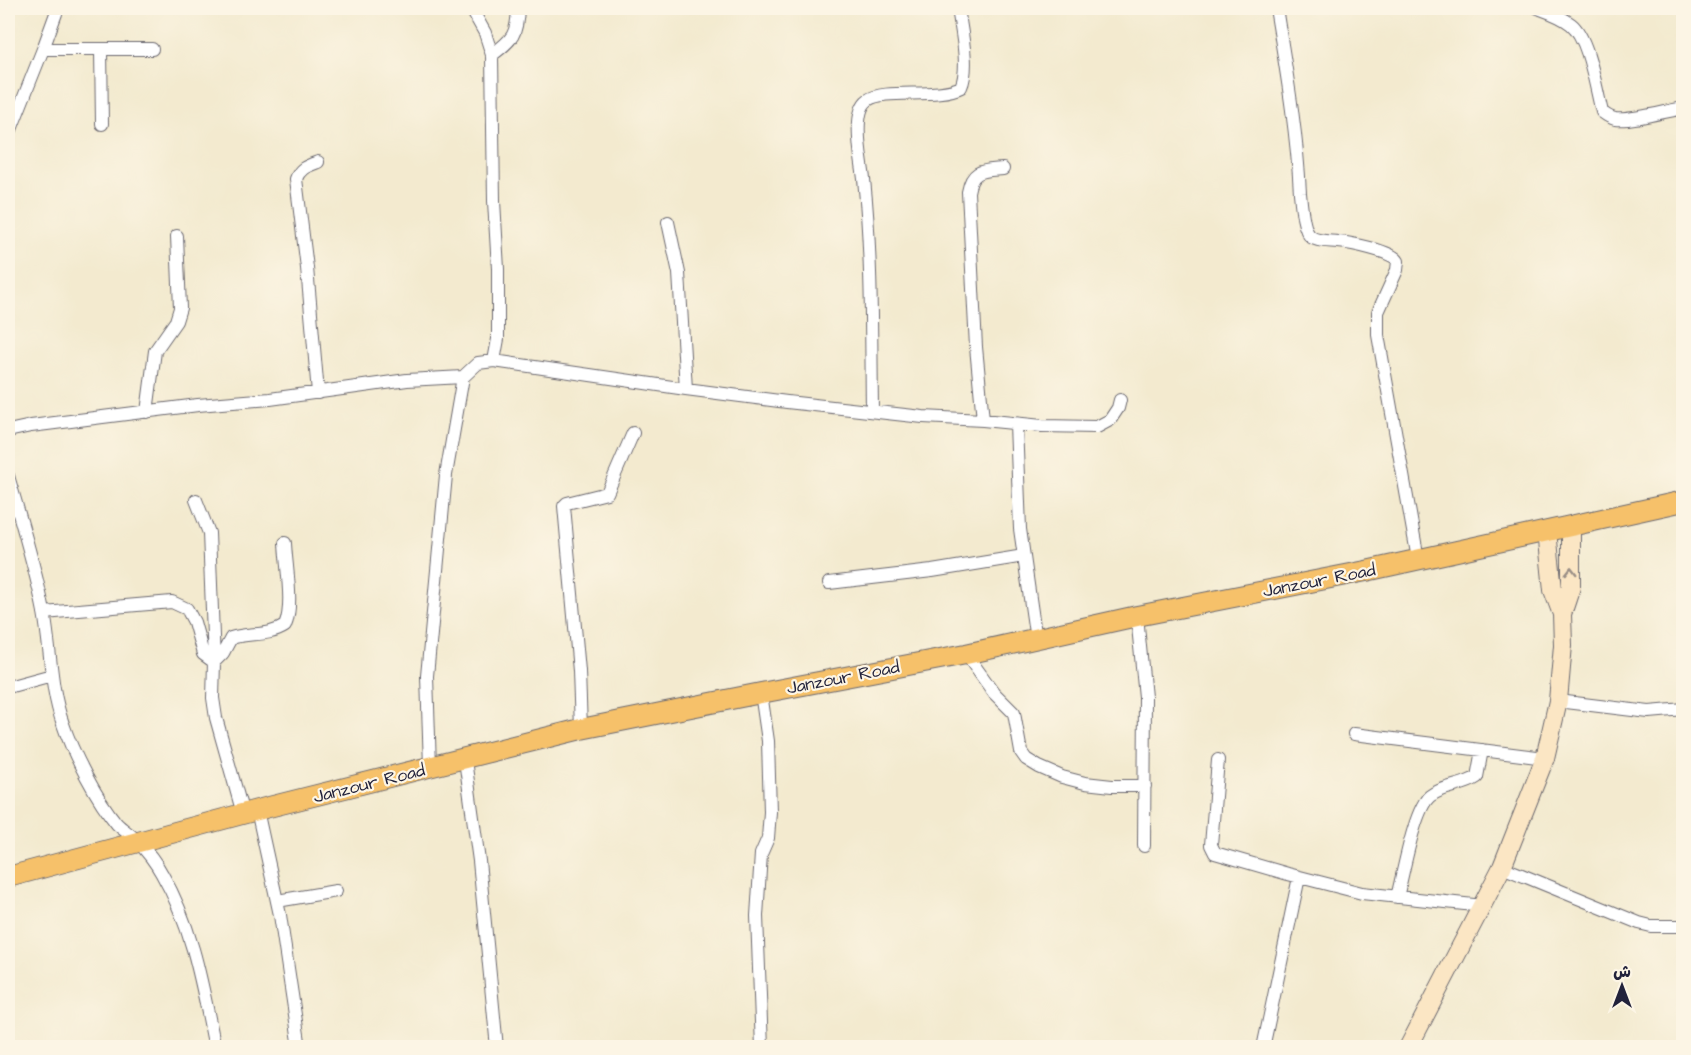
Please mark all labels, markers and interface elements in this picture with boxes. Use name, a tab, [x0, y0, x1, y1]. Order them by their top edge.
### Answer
street label: Janzour Road	[1261, 557, 1378, 604]
one-way arrow	[1565, 566, 1577, 575]
street label: Janzour Road	[785, 654, 902, 701]
street label: Janzour Road	[311, 758, 428, 809]
north arrow	[1592, 956, 1652, 1016]
text: ش	[1613, 961, 1631, 983]

